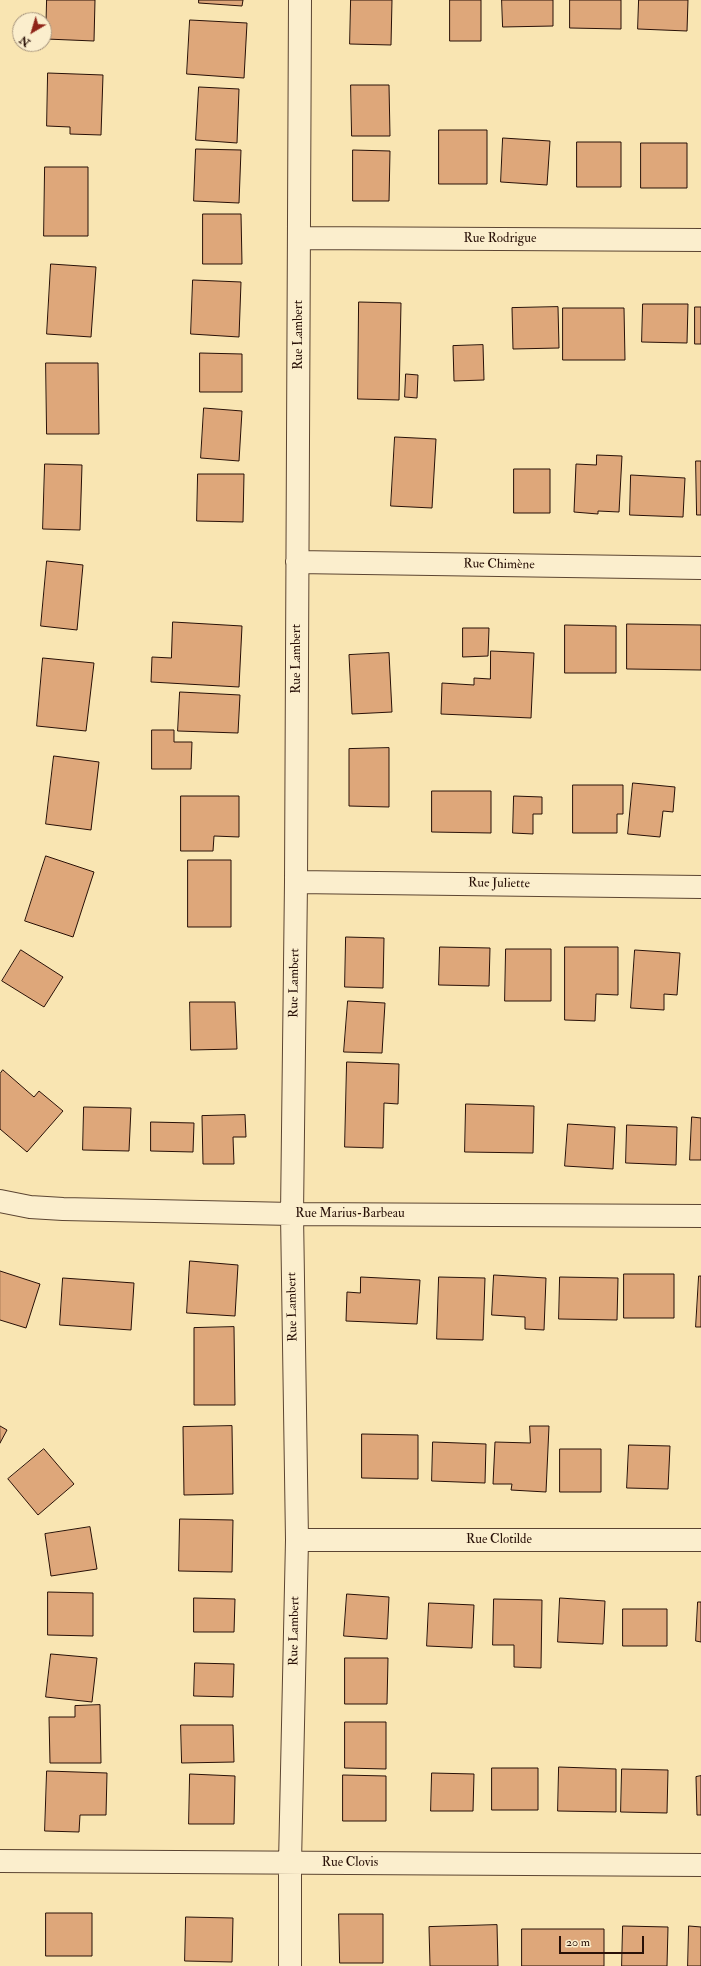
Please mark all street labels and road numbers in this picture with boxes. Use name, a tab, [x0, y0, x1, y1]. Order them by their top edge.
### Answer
street label: Rue Rodrigue	[464, 231, 536, 247]
street label: Rue Lambert	[291, 300, 307, 370]
street label: Rue Chimène	[463, 557, 535, 573]
street label: Rue Lambert	[289, 624, 305, 694]
street label: Rue Juliette	[468, 876, 530, 892]
street label: Rue Lambert	[287, 948, 303, 1018]
street label: Rue Marius-Barbeau	[295, 1206, 405, 1222]
street label: Rue Lambert	[285, 1272, 301, 1342]
street label: Rue Clotilde	[466, 1532, 532, 1548]
street label: Rue Lambert	[287, 1596, 303, 1666]
street label: Rue Clovis	[322, 1855, 378, 1871]

